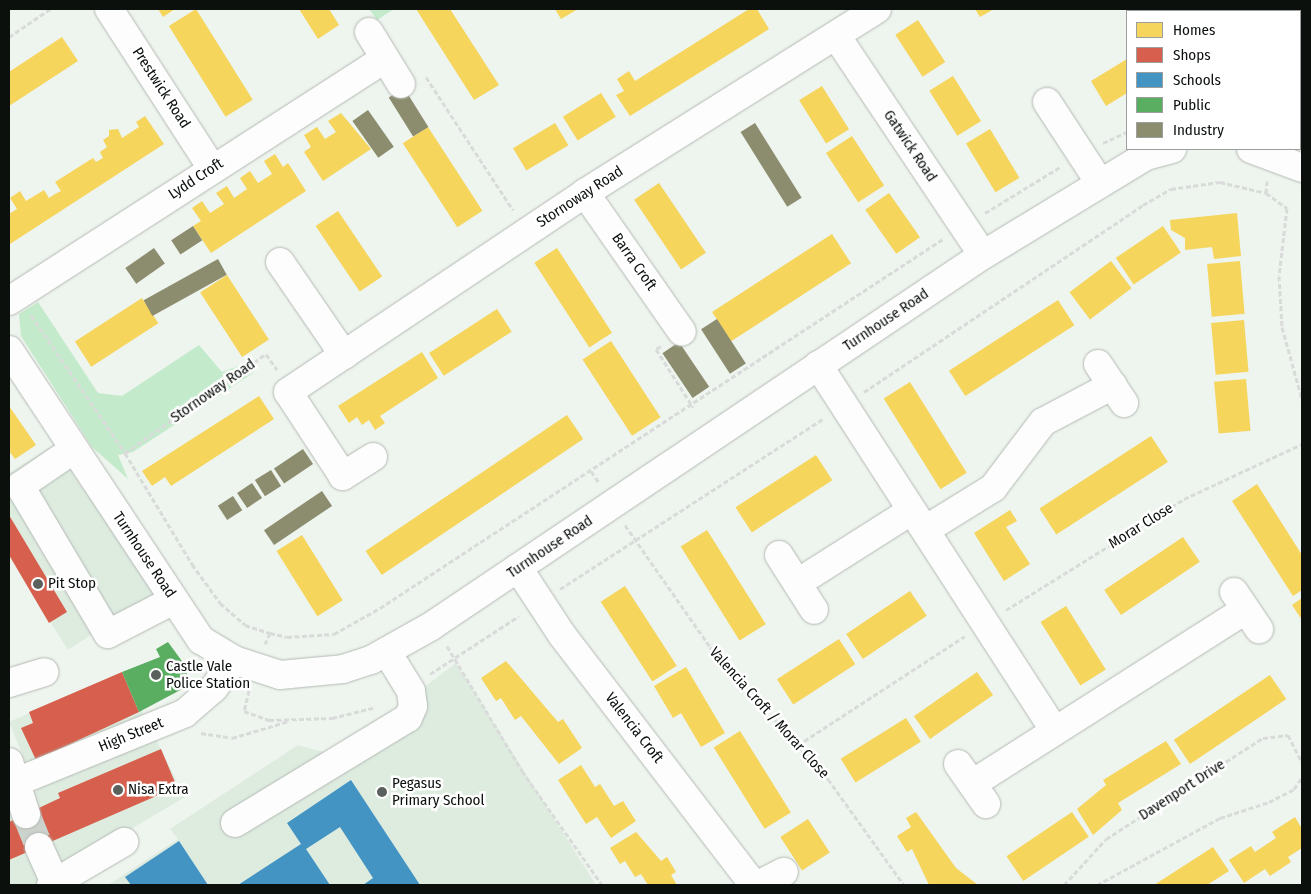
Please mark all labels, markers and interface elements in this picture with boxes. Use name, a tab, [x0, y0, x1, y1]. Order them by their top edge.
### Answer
legend	[1126, 10, 1301, 150]
text: Homes	[1173, 21, 1215, 39]
street label: Prestwick Road	[128, 44, 194, 132]
text: Shops	[1173, 46, 1211, 64]
text: Schools	[1173, 71, 1221, 89]
text: Public	[1173, 96, 1210, 114]
street label: Gatwick Road	[879, 107, 941, 185]
text: Industry	[1173, 121, 1224, 139]
street label: Lydd Croft	[165, 155, 227, 203]
street label: Stornoway Road	[534, 162, 626, 232]
street label: Barra Croft	[608, 230, 660, 294]
street label: Turnhouse Road	[840, 285, 932, 355]
street label: Stornoway Road	[167, 355, 259, 427]
street label: Morar Close	[1105, 499, 1177, 553]
street label: Turnhouse Road	[109, 509, 179, 601]
street label: Turnhouse Road	[504, 512, 596, 582]
place label: Pit Stop	[48, 575, 96, 593]
marker: Pit Stop	[32, 578, 44, 590]
street label: Valencia Croft / Morar Close	[705, 644, 833, 782]
place label: Castle Vale Police Station	[166, 657, 250, 692]
marker: Castle Vale Police Station	[150, 669, 162, 681]
street label: Valencia Croft	[601, 689, 667, 767]
street label: High Street	[96, 714, 166, 756]
street label: Davenport Drive	[1136, 756, 1228, 824]
place label: Pegasus Primary School	[392, 774, 484, 809]
place label: Nisa Extra	[128, 781, 189, 799]
marker: Nisa Extra	[112, 784, 124, 796]
marker: Pegasus Primary School	[376, 786, 388, 798]

